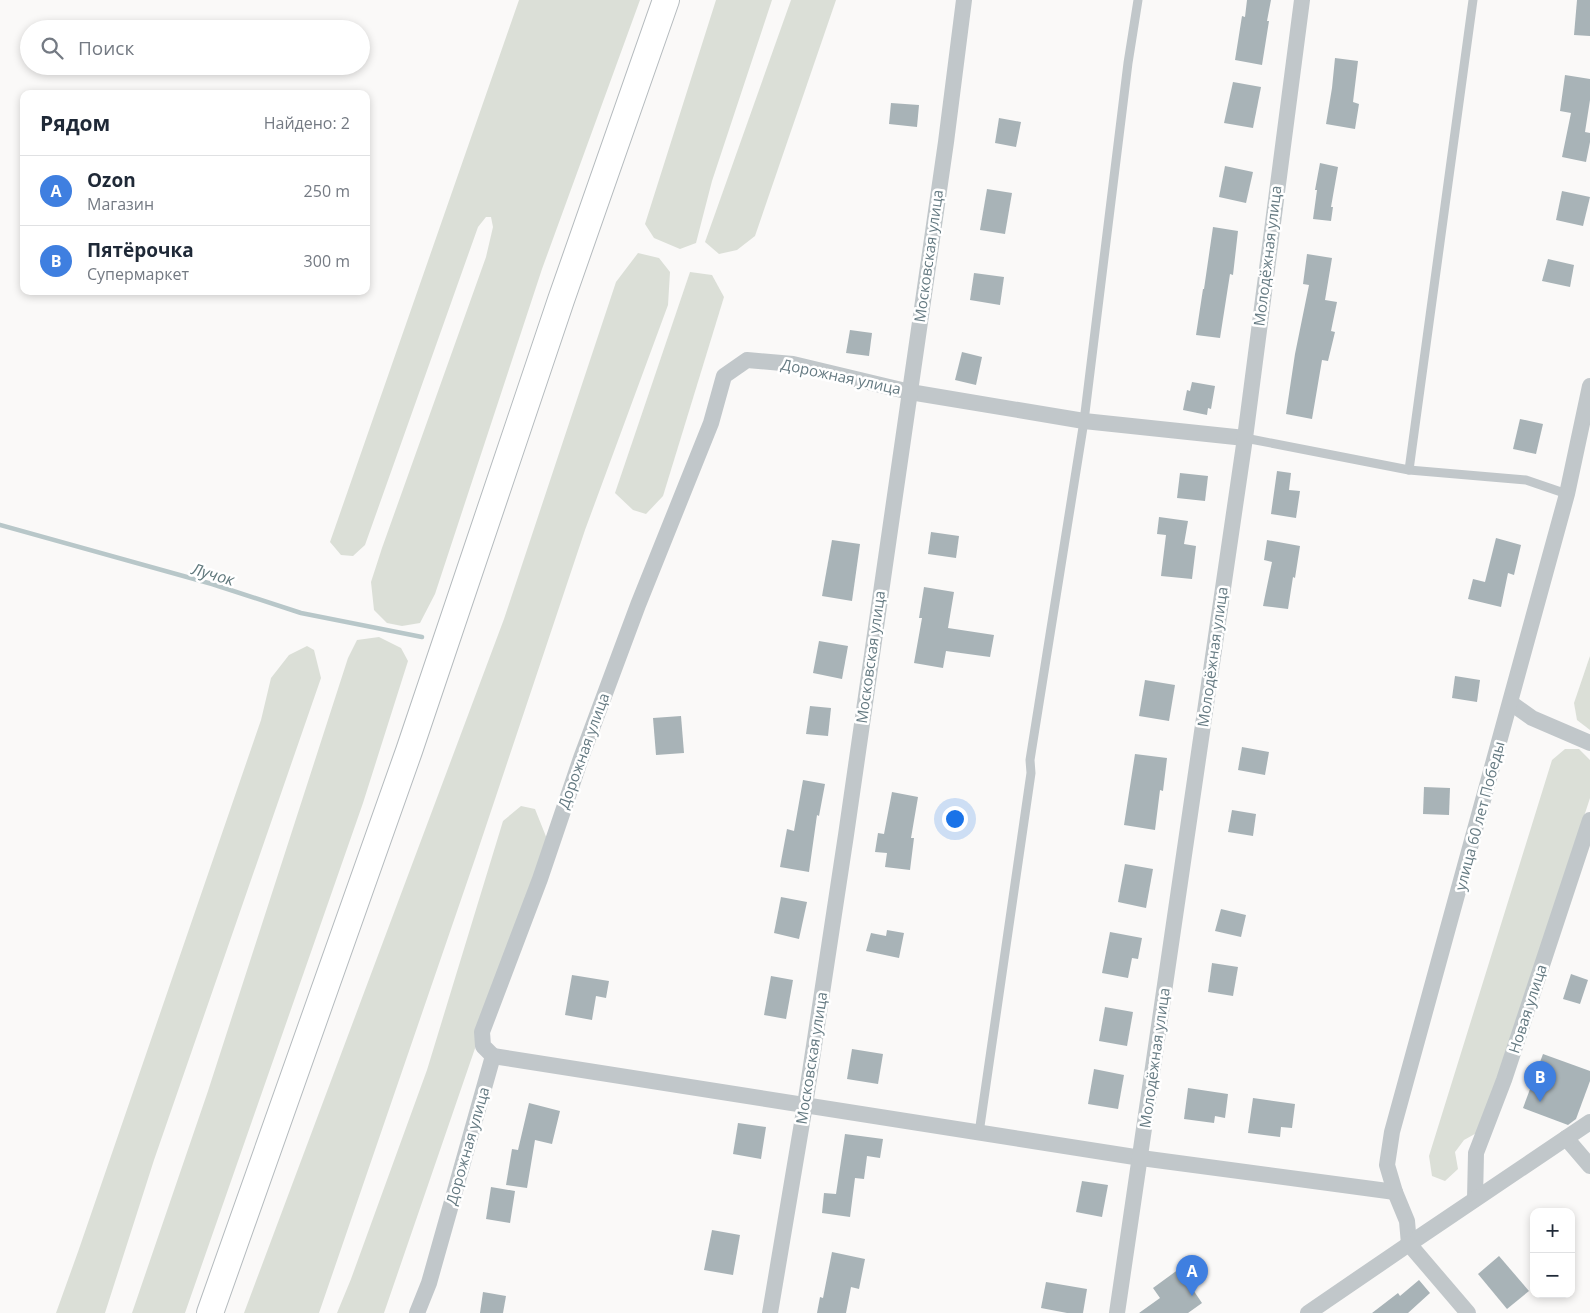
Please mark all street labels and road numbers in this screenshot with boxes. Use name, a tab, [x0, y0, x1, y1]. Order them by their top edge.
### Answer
street label: Молодёжная улица	[1248, 184, 1286, 327]
street label: Московская улица	[909, 188, 947, 324]
street label: Дорожная улица	[780, 354, 903, 398]
street label: Молодёжная улица	[1192, 585, 1232, 728]
street label: Московская улица	[851, 589, 889, 725]
street label: Дорожная улица	[553, 690, 613, 811]
street label: улица 60 лет Победы	[1449, 739, 1509, 893]
street label: Новая улица	[1503, 962, 1551, 1056]
street label: Молодёжная улица	[1134, 986, 1174, 1129]
street label: Московская улица	[791, 990, 831, 1126]
street label: Дорожная улица	[441, 1084, 493, 1207]

